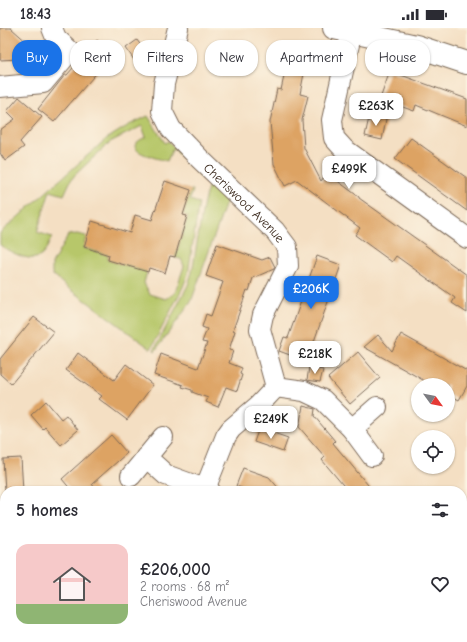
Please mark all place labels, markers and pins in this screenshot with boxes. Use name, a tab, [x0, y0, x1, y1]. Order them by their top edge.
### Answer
pin: £263K	[348, 93, 404, 127]
pin: £499K	[321, 156, 377, 190]
pin: £206K	[283, 276, 339, 310]
pin: £218K	[287, 341, 343, 375]
pin: £249K	[243, 406, 299, 440]

